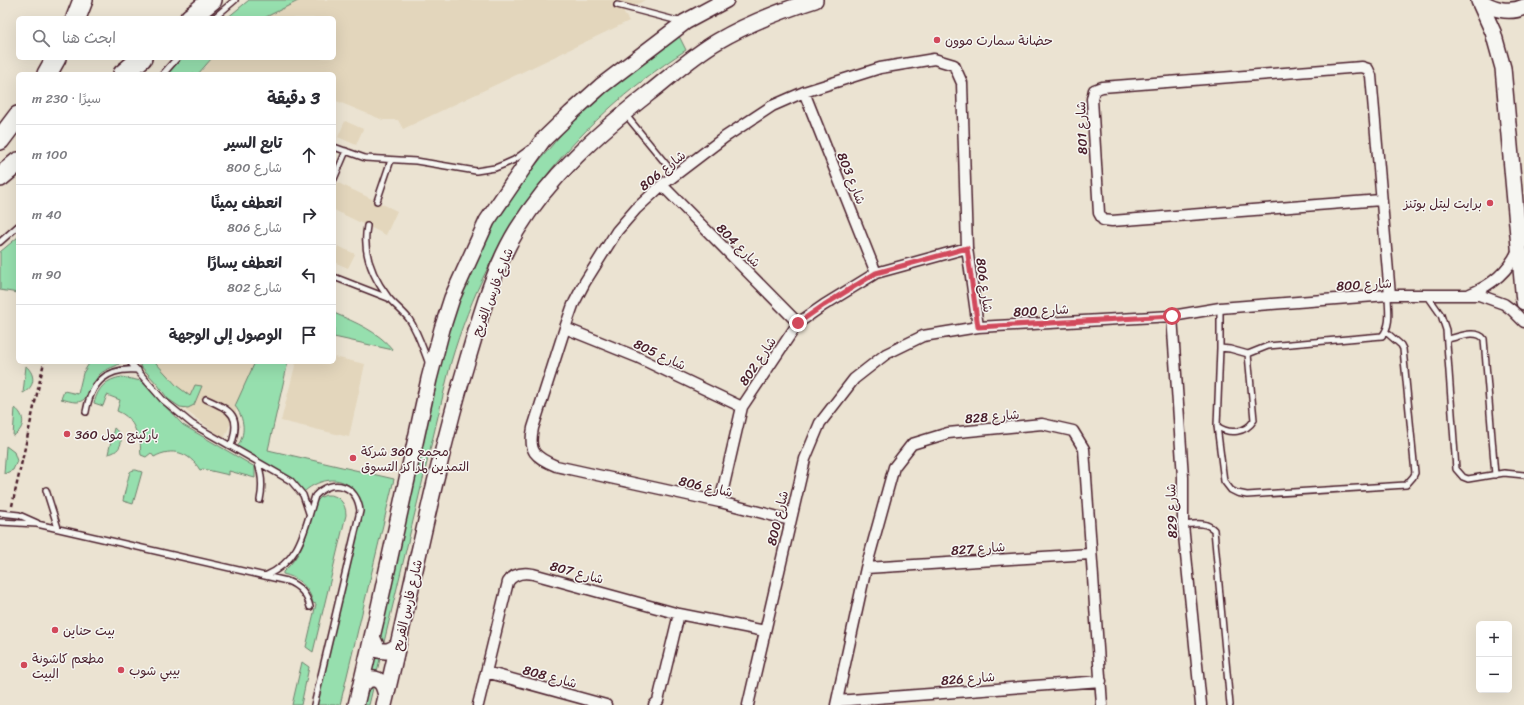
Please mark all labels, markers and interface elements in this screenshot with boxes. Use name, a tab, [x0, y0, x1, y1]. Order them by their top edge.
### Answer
search box	[16, 16, 336, 60]
text: ابحث هنا	[62, 25, 116, 51]
icon: search	[30, 27, 52, 49]
place label: حضانة سمارت موون	[945, 29, 1053, 52]
marker: حضانة سمارت موون	[932, 35, 942, 45]
text: 3 دقيقة	[267, 83, 320, 113]
text: سيرًا · 230 m	[32, 87, 101, 110]
street label: شارع 801	[1069, 101, 1094, 155]
text: تابع السير	[225, 130, 282, 156]
text: 100 m	[32, 143, 67, 166]
icon: ahead	[298, 144, 320, 166]
street label: شارع 806	[634, 144, 691, 197]
street label: شارع 803	[831, 149, 872, 208]
text: شارع 800	[226, 156, 282, 179]
text: انعطف يمينًا	[211, 190, 282, 216]
place label: برايت ليتل بوتنز	[1402, 192, 1482, 215]
marker: برايت ليتل بوتنز	[1485, 198, 1495, 208]
text: 40 m	[32, 203, 62, 226]
icon: right	[298, 204, 320, 226]
text: شارع 806	[227, 216, 282, 239]
street label: شارع 804	[711, 218, 766, 273]
street label: شارع فارس الفريح	[465, 244, 520, 340]
text: انعطف يسارًا	[207, 250, 282, 276]
street label: شارع 806	[969, 256, 1000, 314]
text: 90 m	[32, 263, 62, 286]
icon: left	[298, 264, 320, 286]
street label: شارع 800	[1336, 272, 1392, 297]
text: شارع 802	[227, 276, 282, 299]
street label: شارع 800	[1013, 298, 1069, 323]
route start	[1163, 307, 1181, 325]
route end	[789, 314, 807, 332]
text: الوصول إلى الوجهة	[169, 322, 282, 348]
icon: arrive	[298, 324, 320, 346]
street label: شارع 805	[630, 332, 690, 377]
street label: شارع 802	[732, 332, 782, 391]
street label: شارع 828	[964, 403, 1020, 430]
place label: باركينج مول 360	[75, 423, 159, 446]
marker: باركينج مول 360	[62, 429, 72, 439]
place label: مجمع 360 شركة التمدين لمراكز التسوق	[361, 440, 469, 478]
marker: مجمع 360 شركة التمدين لمراكز التسوق	[348, 453, 358, 463]
street label: شارع 806	[677, 469, 735, 504]
street label: شارع 829	[1159, 483, 1184, 539]
street label: شارع 800	[760, 488, 795, 548]
street label: شارع 827	[950, 535, 1006, 562]
street label: شارع 807	[547, 554, 606, 591]
street label: شارع فارس الفريح	[386, 557, 429, 653]
place label: بيت حناين	[63, 619, 115, 642]
map controls	[1476, 621, 1512, 693]
button: +	[1476, 621, 1512, 657]
marker: بيت حناين	[50, 625, 60, 635]
place label: مطعم كاشونة البيت	[32, 647, 104, 685]
button: −	[1476, 657, 1512, 693]
street label: شارع 808	[520, 658, 580, 695]
place label: بيبي شوب	[129, 659, 180, 682]
marker: مطعم كاشونة البيت	[19, 660, 29, 670]
marker: بيبي شوب	[116, 665, 126, 675]
street label: شارع 826	[940, 665, 996, 692]

